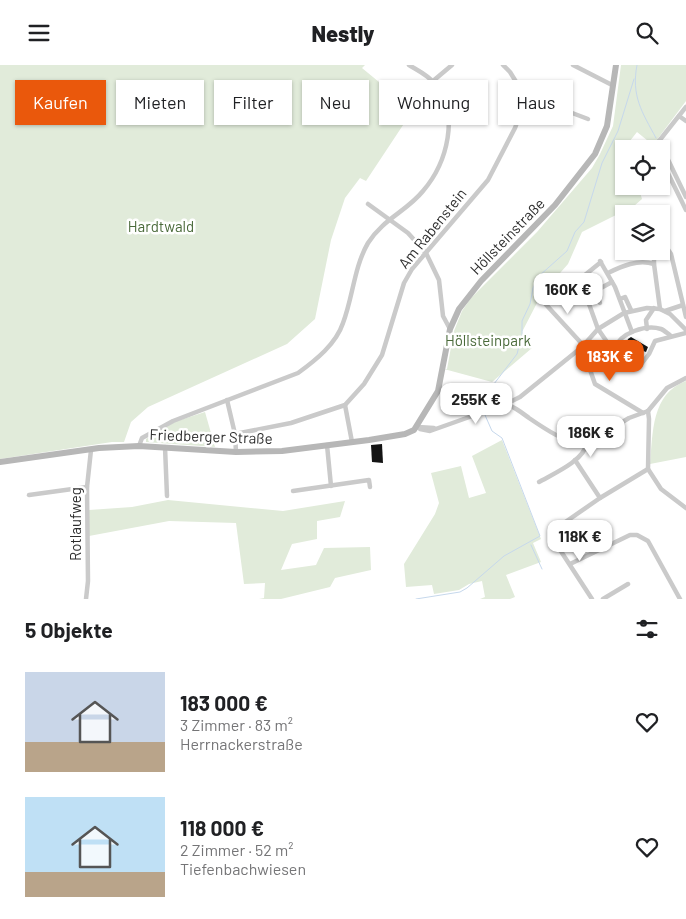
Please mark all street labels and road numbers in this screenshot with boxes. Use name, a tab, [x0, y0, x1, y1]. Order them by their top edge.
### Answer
street label: Am Rabenstein	[394, 184, 470, 272]
street label: Höllsteinstraße	[466, 194, 548, 278]
street label: Friedberger Straße	[149, 425, 273, 447]
street label: Rotlaufweg	[66, 487, 84, 561]

